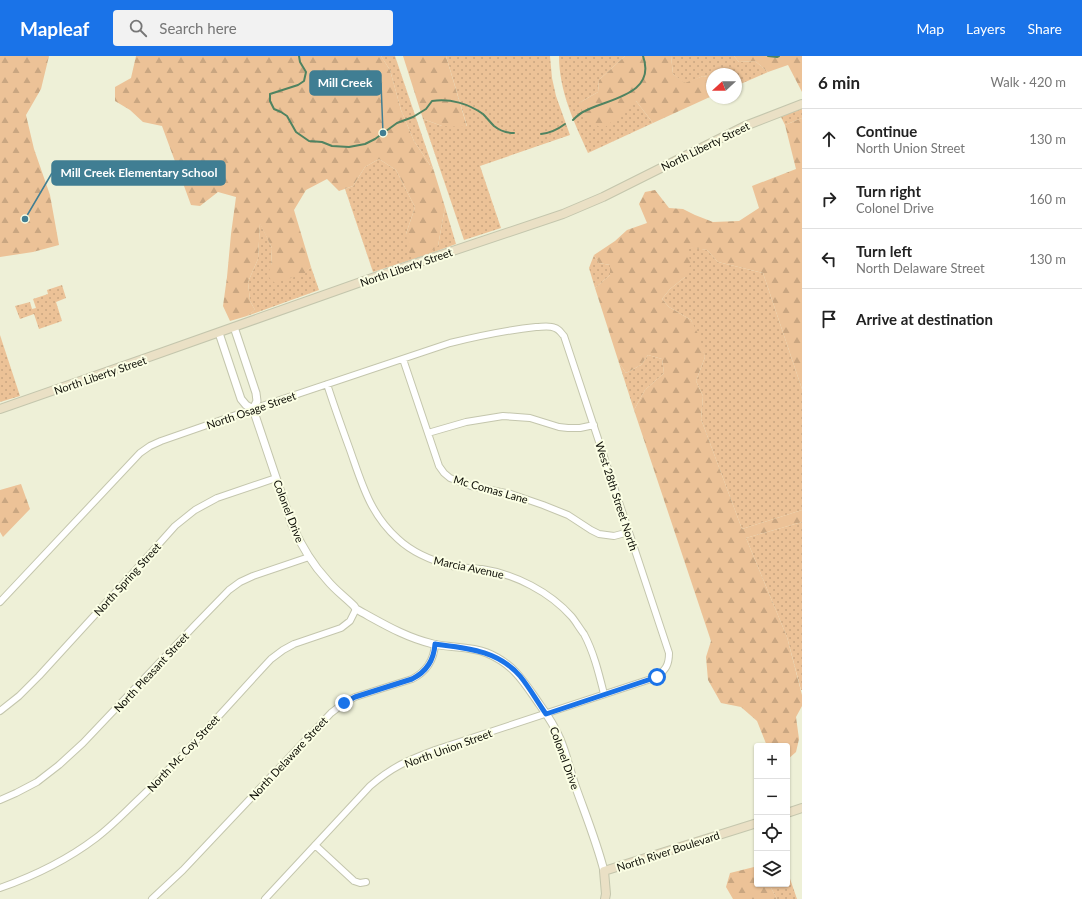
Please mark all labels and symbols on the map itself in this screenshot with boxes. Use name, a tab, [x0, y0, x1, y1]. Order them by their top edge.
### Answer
north arrow	[706, 68, 742, 104]
callout: Mill Creek	[310, 71, 381, 95]
text: Mill Creek	[318, 75, 373, 90]
street label: North Liberty Street	[659, 119, 751, 173]
callout: Mill Creek Elementary School	[52, 161, 225, 185]
text: Mill Creek Elementary School	[61, 165, 217, 180]
street label: North Liberty Street	[358, 245, 454, 289]
street label: North Liberty Street	[52, 353, 148, 397]
street label: North Osage Street	[205, 389, 297, 431]
street label: West 28th Street North	[593, 440, 641, 552]
street label: Mc Comas Lane	[452, 472, 530, 506]
street label: Colonel Drive	[271, 478, 307, 544]
street label: North Spring Street	[91, 540, 163, 618]
street label: Marcia Avenue	[433, 553, 506, 581]
street label: North Pleasant Street	[111, 630, 191, 714]
route start	[648, 668, 666, 686]
route end	[335, 694, 353, 712]
street label: North Mc Coy Street	[144, 712, 222, 794]
street label: North Delaware Street	[246, 714, 330, 802]
street label: Colonel Drive	[548, 725, 582, 791]
street label: North Union Street	[402, 726, 494, 770]
street label: North River Boulevard	[615, 828, 721, 874]

